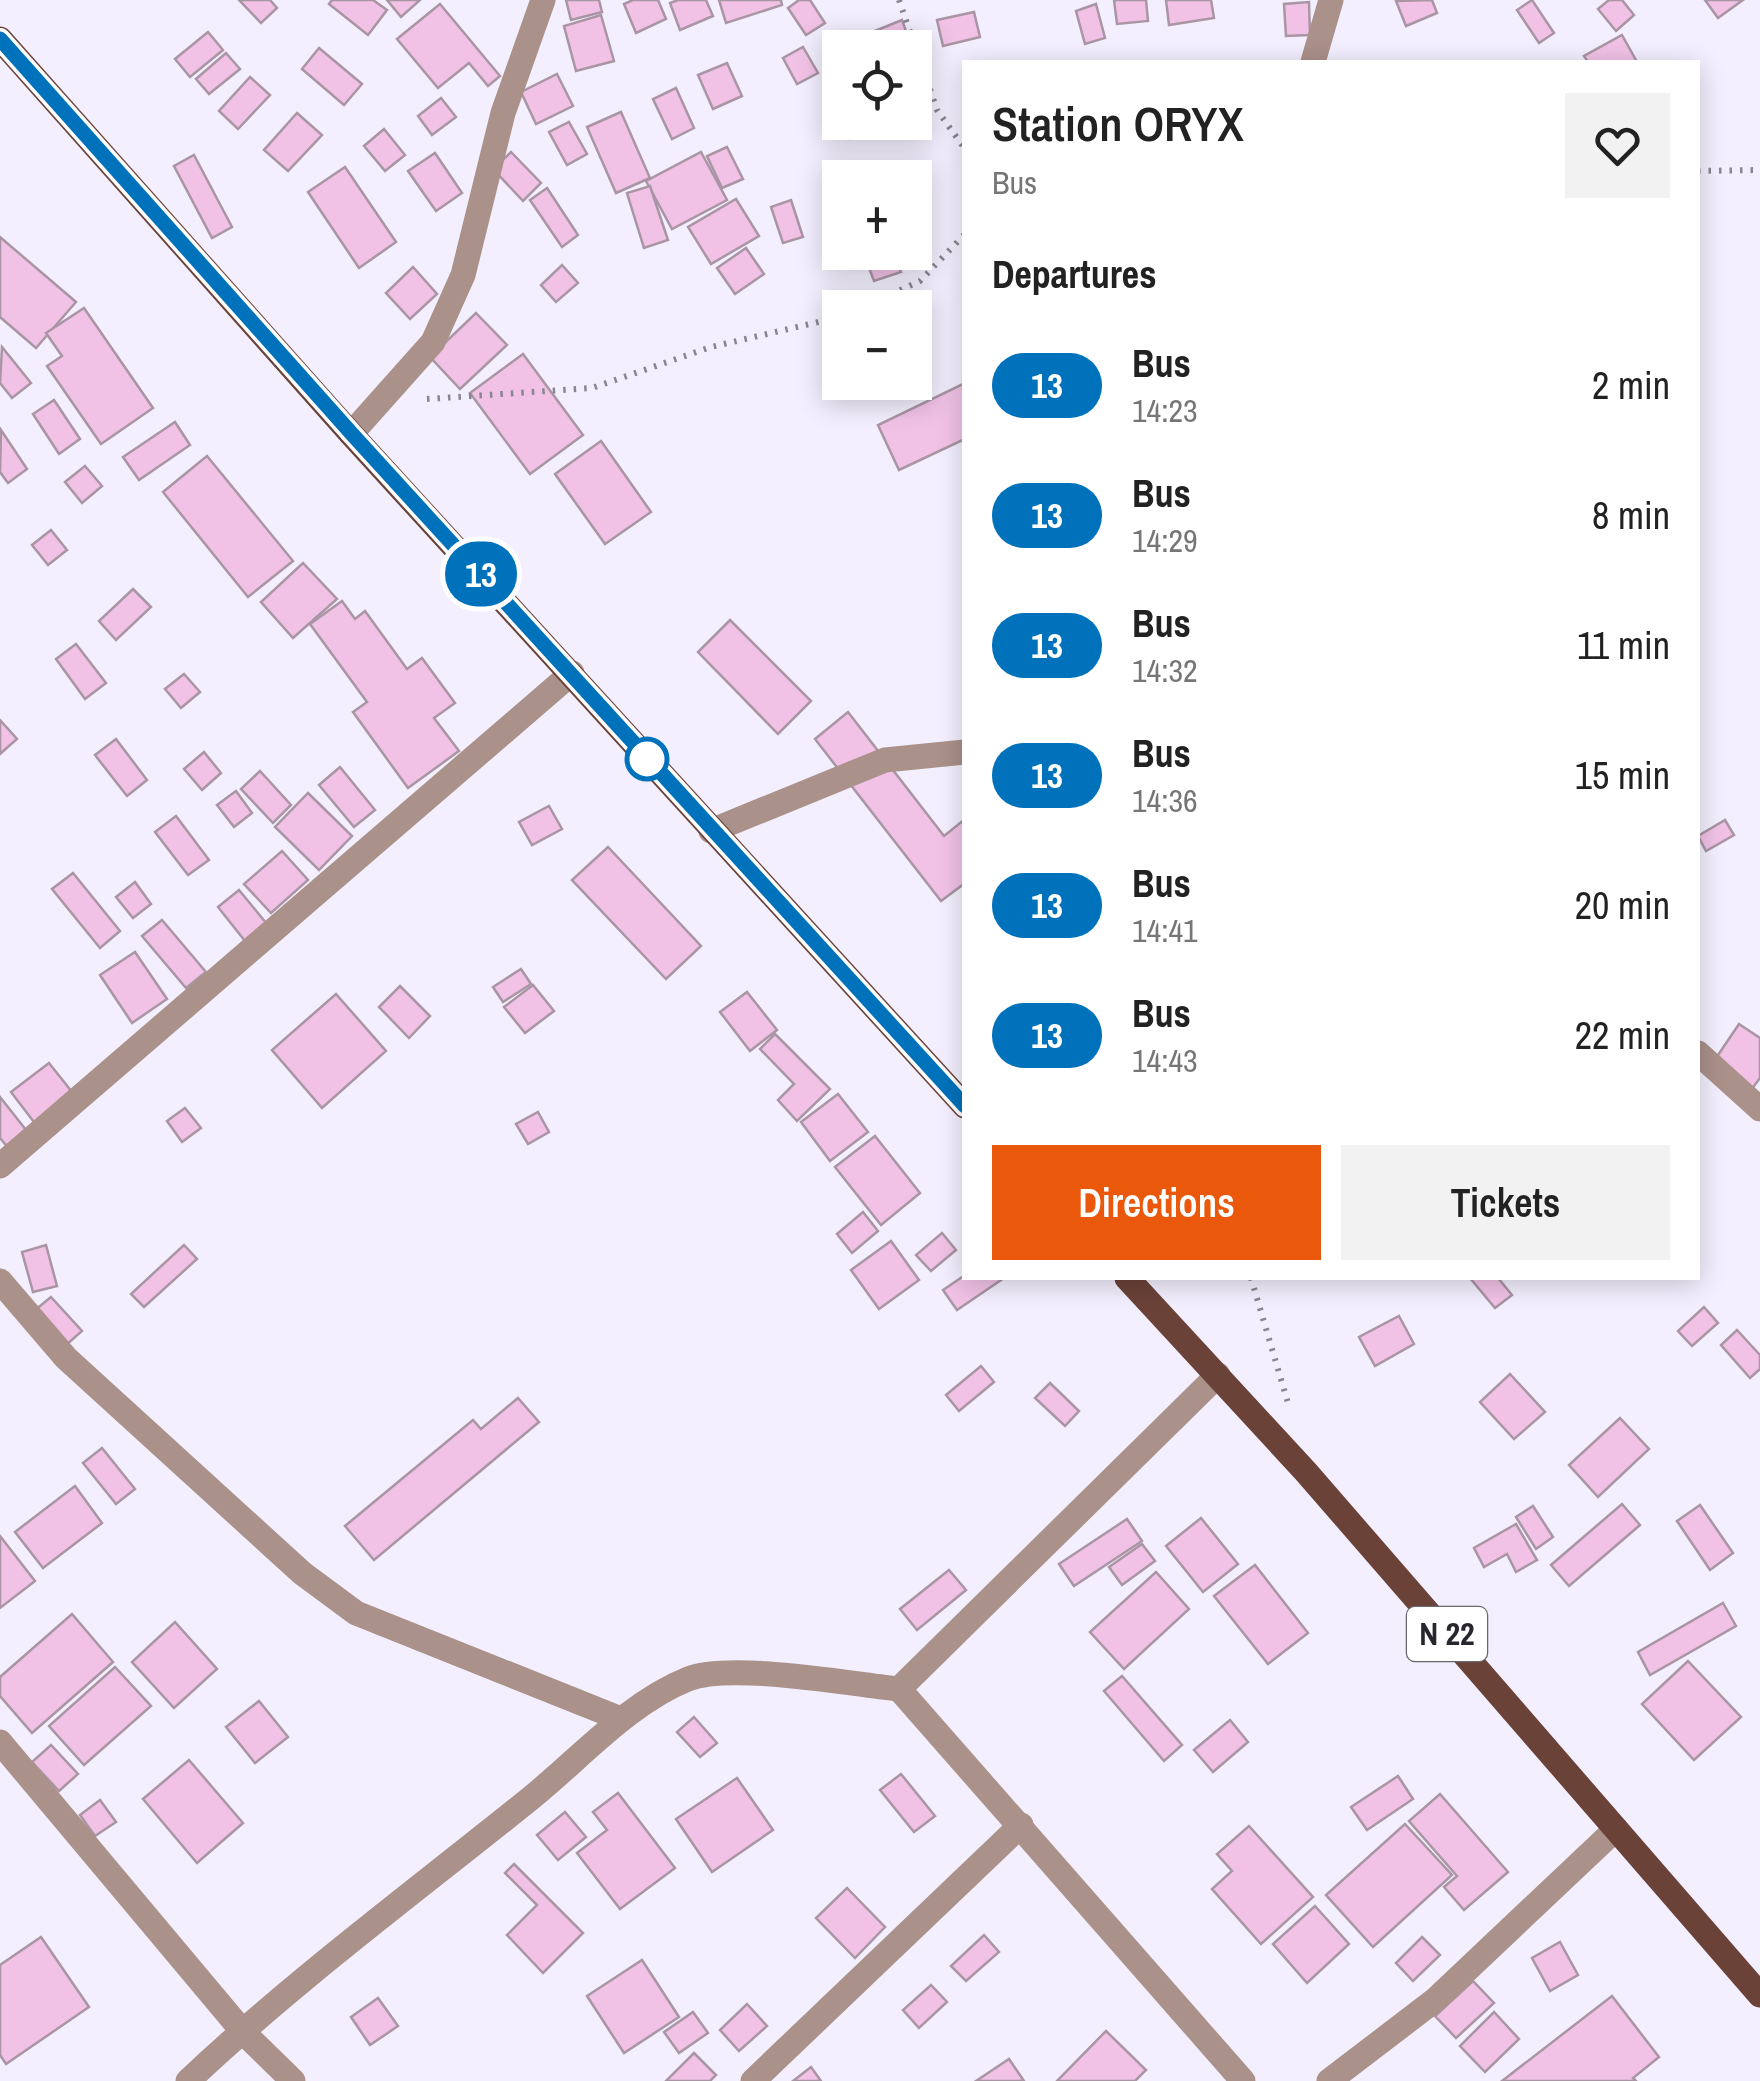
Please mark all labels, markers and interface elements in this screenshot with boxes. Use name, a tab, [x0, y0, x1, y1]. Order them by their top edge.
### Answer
map controls	[822, 30, 932, 400]
button: locate	[822, 30, 932, 140]
text: Station ORYX	[992, 91, 1244, 156]
button: heart	[1565, 93, 1670, 198]
button: +	[822, 160, 932, 270]
text: Bus	[992, 161, 1037, 204]
text: Departures	[992, 249, 1157, 300]
button: −	[822, 290, 932, 400]
text: Bus	[1132, 338, 1191, 389]
text: 2 min	[1592, 360, 1670, 411]
text: 13	[1031, 362, 1063, 409]
text: 14:23	[1132, 389, 1198, 432]
text: Bus	[1132, 468, 1191, 519]
text: 8 min	[1592, 490, 1670, 541]
text: 13	[1031, 492, 1063, 539]
text: 14:29	[1132, 519, 1198, 562]
line badge: 13	[436, 542, 526, 606]
text: 13	[465, 551, 497, 598]
text: Bus	[1132, 598, 1191, 649]
text: 11 min	[1577, 620, 1670, 671]
text: 13	[1031, 622, 1063, 669]
text: 14:32	[1132, 649, 1198, 692]
text: Bus	[1132, 728, 1191, 779]
unlabelled marker	[626, 738, 668, 780]
text: 15 min	[1575, 750, 1670, 801]
text: 13	[1031, 752, 1063, 799]
text: 14:36	[1132, 779, 1198, 822]
text: Bus	[1132, 858, 1191, 909]
text: 20 min	[1575, 880, 1670, 931]
text: 13	[1031, 882, 1063, 929]
text: 14:41	[1132, 909, 1198, 952]
text: Bus	[1132, 988, 1191, 1039]
text: 22 min	[1575, 1010, 1670, 1061]
text: 13	[1031, 1012, 1063, 1059]
text: 14:43	[1132, 1039, 1198, 1082]
button: Directions	[992, 1145, 1321, 1260]
button: Tickets	[1341, 1145, 1670, 1260]
road number: N 22	[1407, 1607, 1487, 1661]

